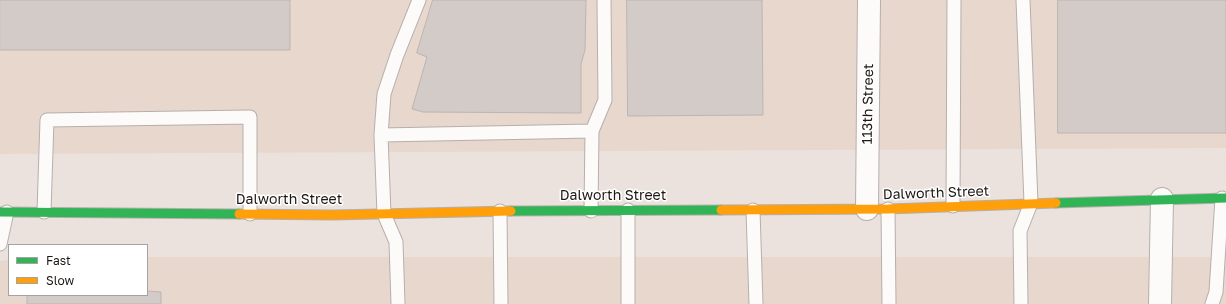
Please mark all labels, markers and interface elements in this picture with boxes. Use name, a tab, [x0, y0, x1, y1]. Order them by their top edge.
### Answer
street label: 113th Street	[859, 63, 877, 145]
street label: Dalworth Street	[882, 183, 990, 203]
street label: Dalworth Street	[560, 188, 666, 204]
street label: Dalworth Street	[236, 192, 342, 208]
legend	[8, 244, 148, 296]
text: Fast	[46, 253, 71, 268]
text: Slow	[46, 273, 74, 288]

